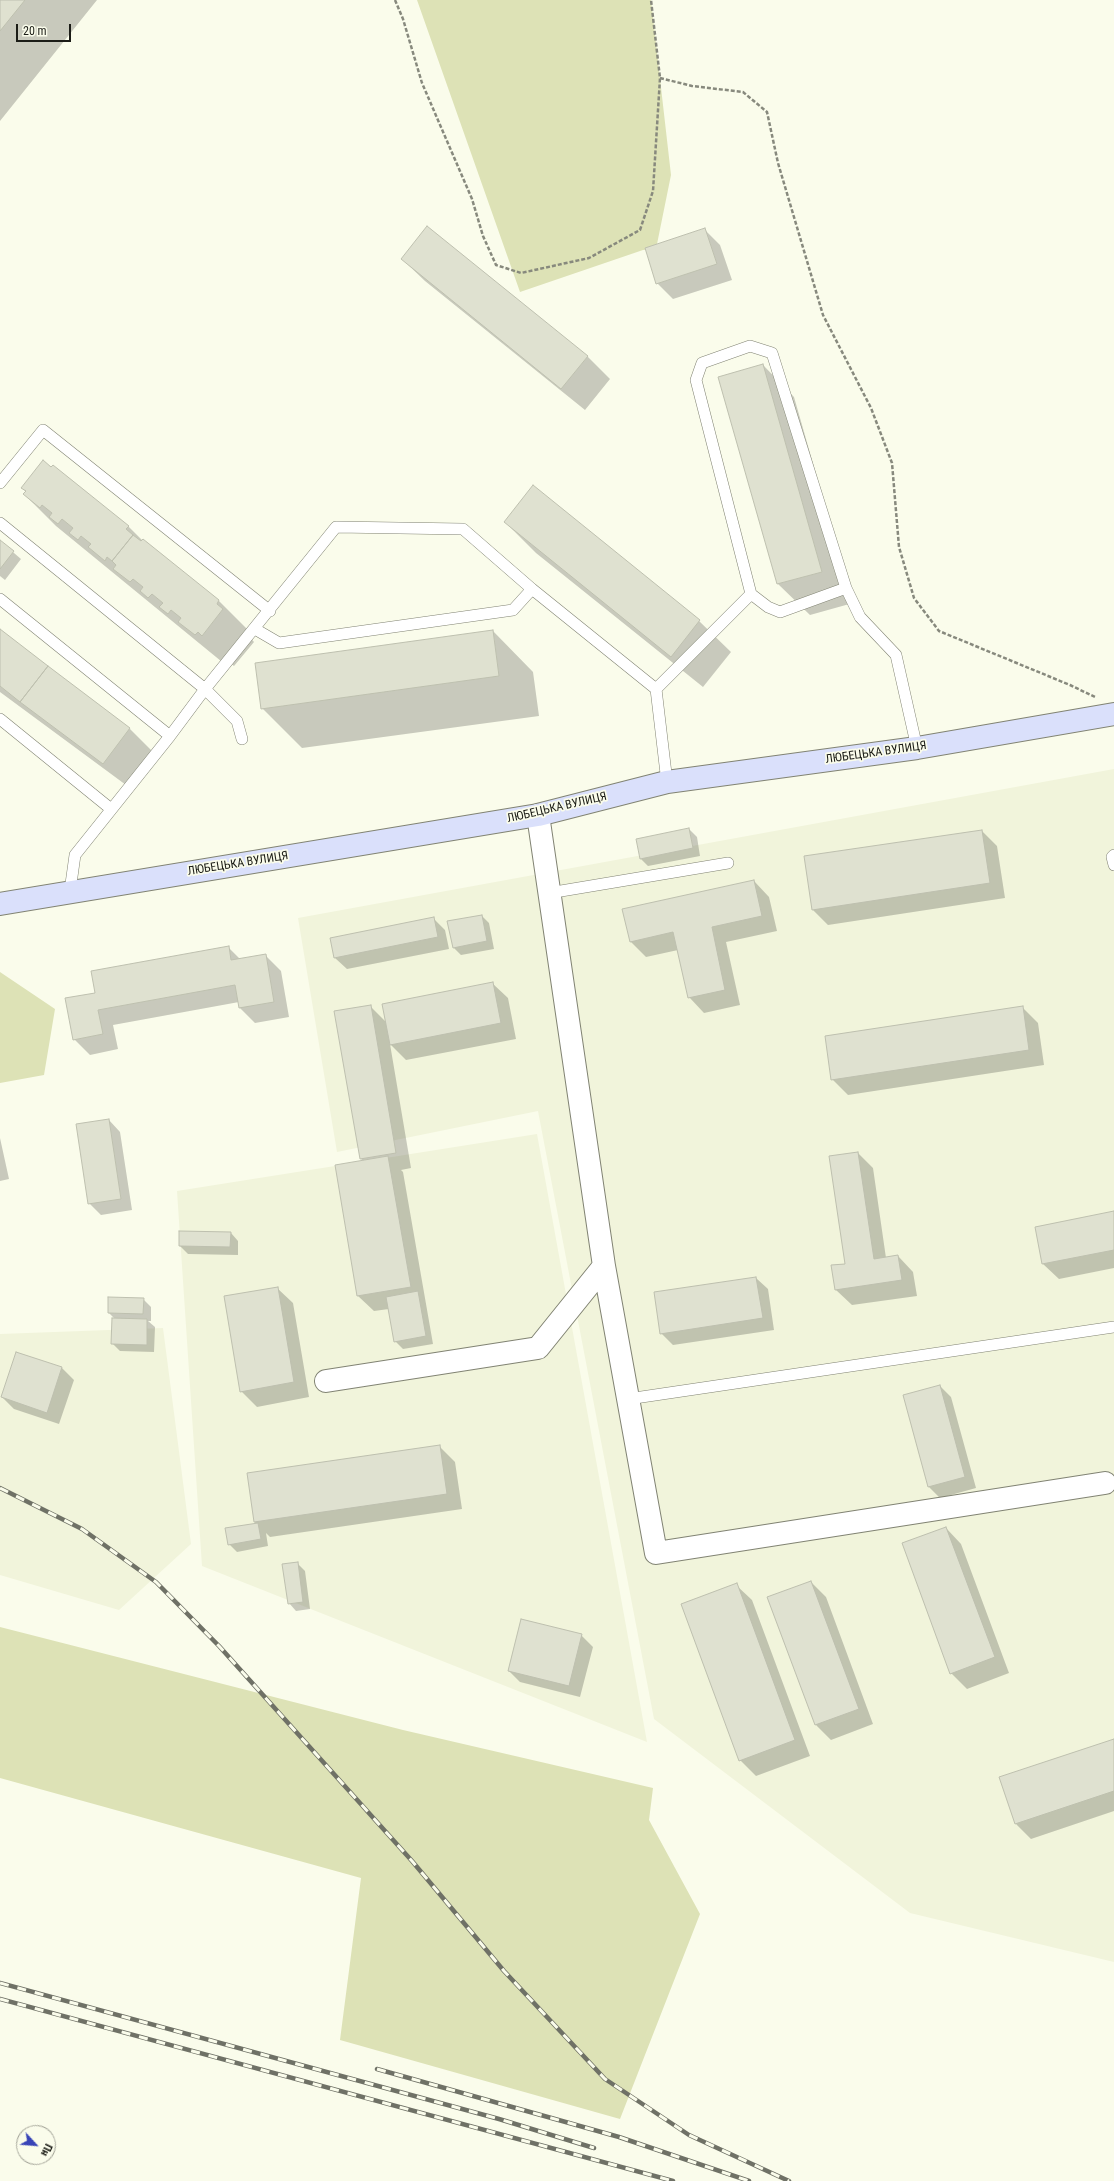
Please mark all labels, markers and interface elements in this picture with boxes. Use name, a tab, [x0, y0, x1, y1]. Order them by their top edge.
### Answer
scale bar	[18, 16, 73, 42]
text: 20 m	[23, 24, 47, 38]
street label: ЛЮБЕЦЬКА ВУЛИЦЯ	[825, 739, 927, 767]
street label: ЛЮБЕЦЬКА ВУЛИЦЯ	[506, 790, 608, 826]
street label: ЛЮБЕЦЬКА ВУЛИЦЯ	[187, 849, 289, 879]
north arrow	[16, 2125, 56, 2165]
text: Пн	[38, 2142, 55, 2158]

